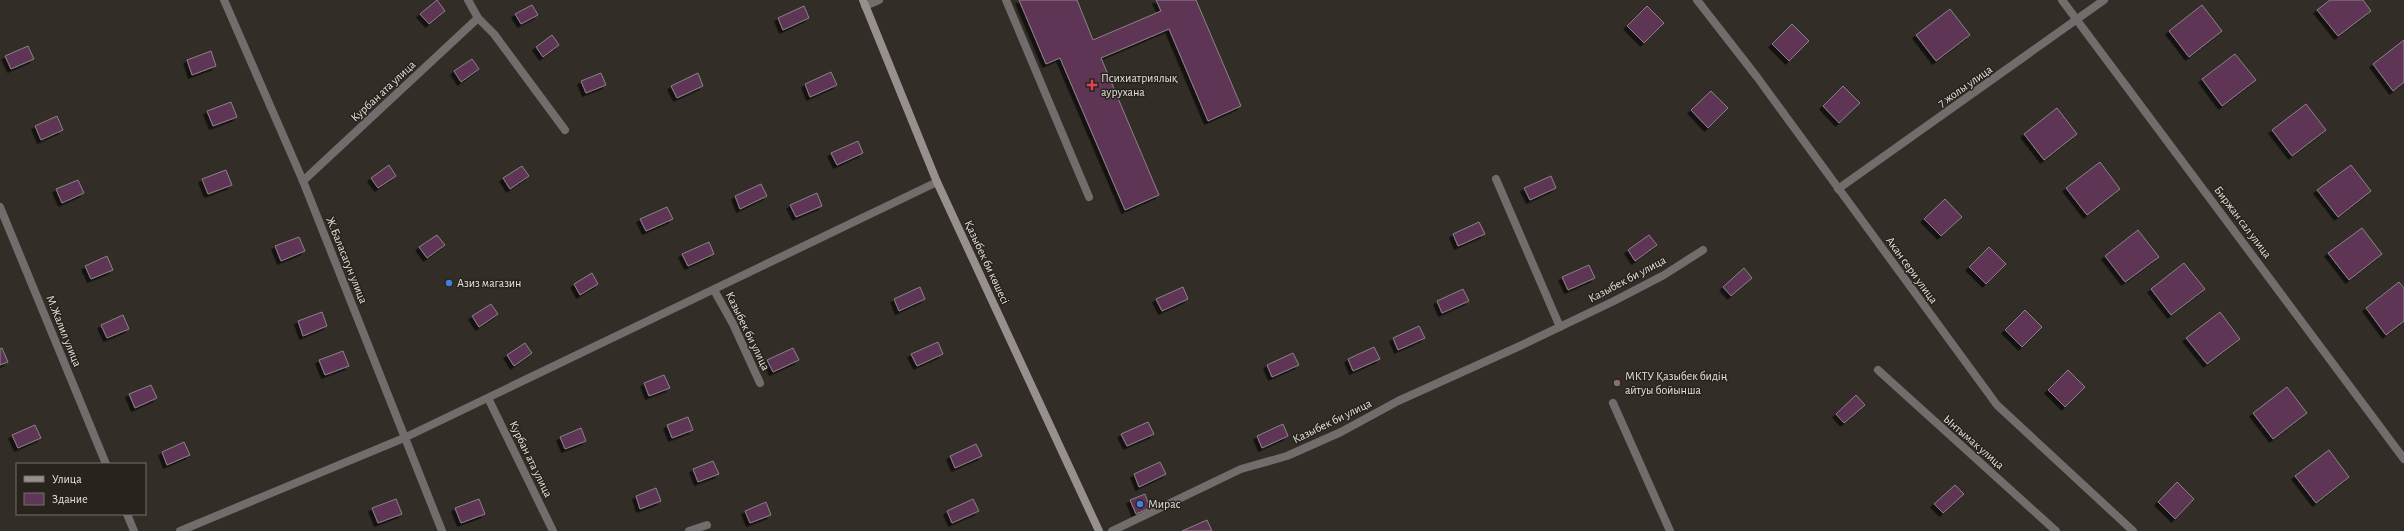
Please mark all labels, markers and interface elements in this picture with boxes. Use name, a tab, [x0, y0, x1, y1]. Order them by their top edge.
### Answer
street label: Курбан ата улица	[348, 58, 419, 125]
street label: 7 жолы улица	[1935, 63, 1996, 110]
place label: Психиатриялық аурухана	[1101, 72, 1178, 99]
marker: Психиатриялық аурухана	[1086, 79, 1098, 91]
street label: Биржан сал улица	[2211, 184, 2274, 261]
street label: Ж.Баласагун улица	[323, 215, 370, 306]
street label: Қазыбек би көшесі	[962, 218, 1012, 306]
street label: Акан сери улица	[1883, 234, 1940, 307]
street label: Казыбек би улица	[1586, 253, 1669, 305]
place label: Азиз магазин	[457, 277, 522, 289]
marker: Азиз магазин	[444, 278, 454, 288]
street label: Казыбек би улица	[723, 290, 772, 373]
street label: М.Жалил улица	[43, 294, 84, 369]
place label: МКТУ Қазыбек бидің айтуы бойынша	[1625, 370, 1728, 397]
marker: МКТУ Қазыбек бидің айтуы бойынша	[1612, 378, 1622, 388]
street label: Казыбек би улица	[1291, 397, 1374, 446]
street label: Ынтымак улица	[1941, 413, 2007, 472]
street label: Курбан ата улица	[506, 419, 555, 500]
legend	[16, 463, 146, 515]
text: Улица	[52, 473, 82, 485]
text: Здание	[52, 493, 88, 505]
place label: Мирас	[1148, 498, 1181, 510]
marker: Мирас	[1135, 499, 1145, 509]

